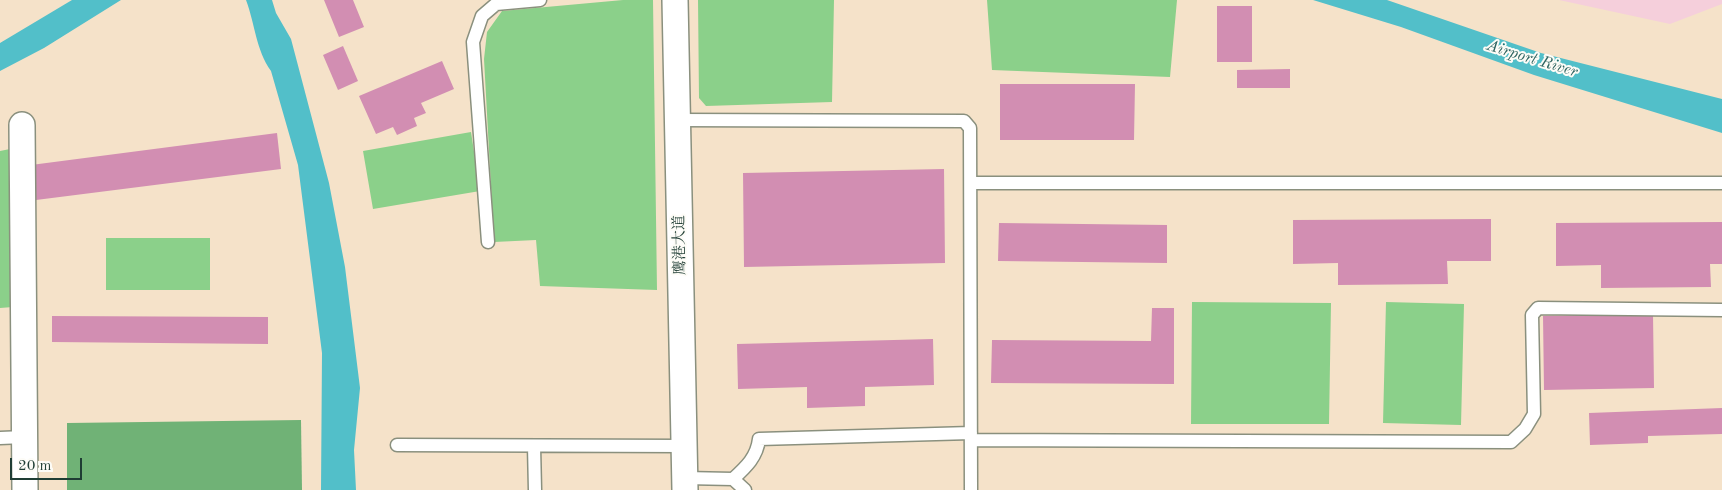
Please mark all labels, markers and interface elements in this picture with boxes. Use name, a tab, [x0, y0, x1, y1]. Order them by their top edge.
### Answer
water label: Airport River	[1484, 36, 1580, 82]
street label: 鹰港大道	[670, 215, 690, 275]
scale bar	[12, 448, 85, 480]
text: 20 m	[18, 459, 52, 474]

